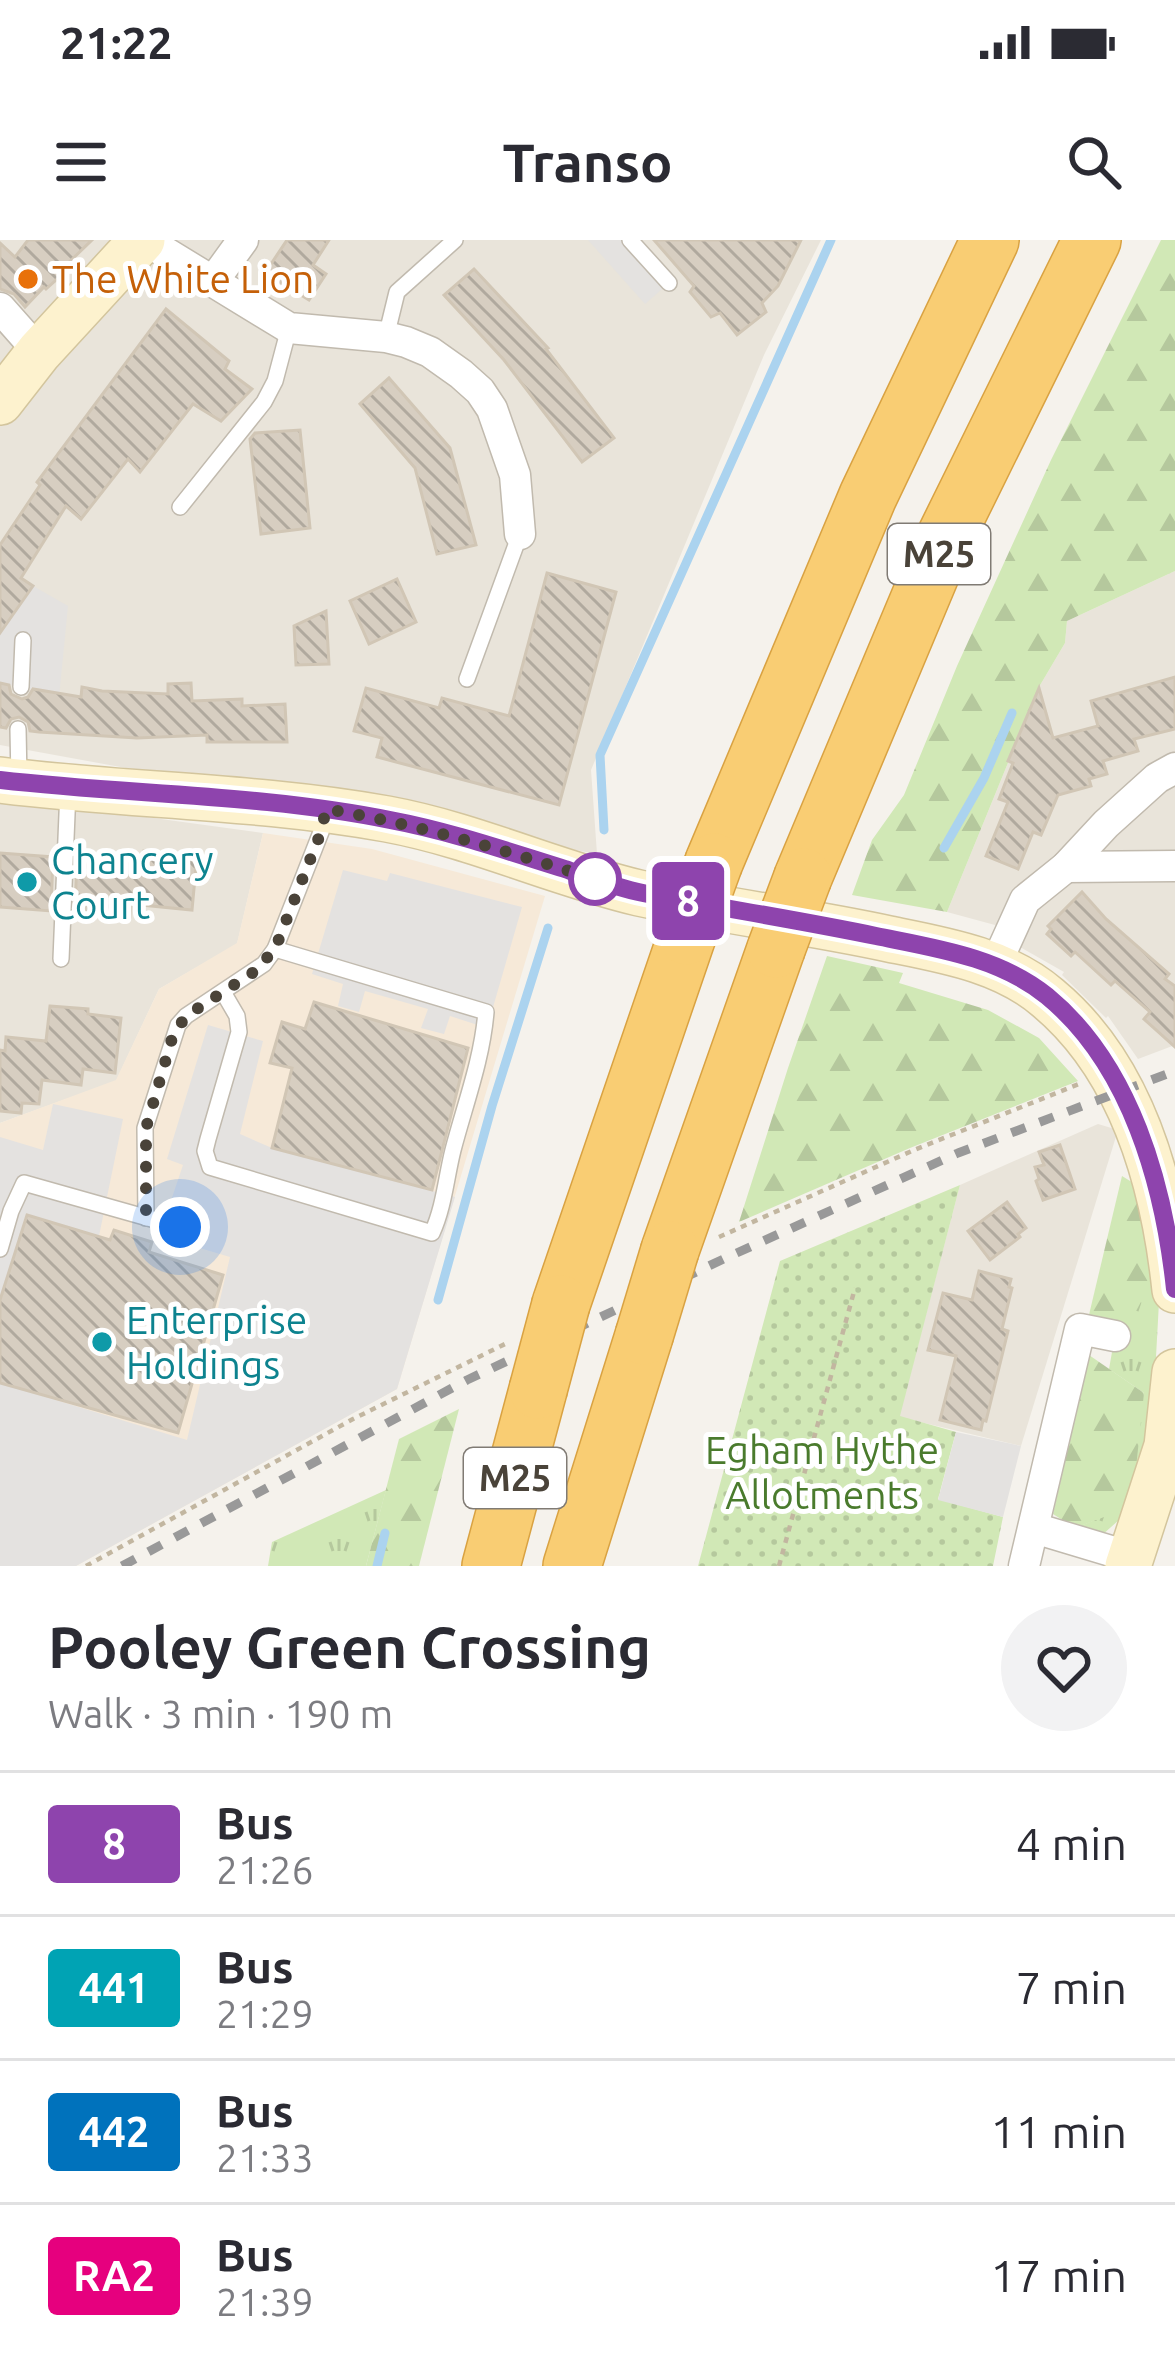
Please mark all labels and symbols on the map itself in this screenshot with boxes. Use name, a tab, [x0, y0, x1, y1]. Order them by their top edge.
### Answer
place label: The White Lion	[52, 257, 314, 300]
marker: The White Lion	[15, 266, 41, 292]
road number: M25	[888, 524, 990, 584]
place label: Chancery Court	[51, 838, 213, 926]
unlabelled marker	[570, 854, 620, 904]
line badge: 8	[649, 862, 727, 940]
marker: Chancery Court	[14, 869, 40, 895]
your location	[150, 1197, 210, 1257]
place label: Enterprise Holdings	[126, 1298, 307, 1386]
marker: Enterprise Holdings	[89, 1329, 115, 1355]
park label: Egham Hythe Allotments	[705, 1428, 939, 1516]
road number: M25	[464, 1448, 566, 1508]

